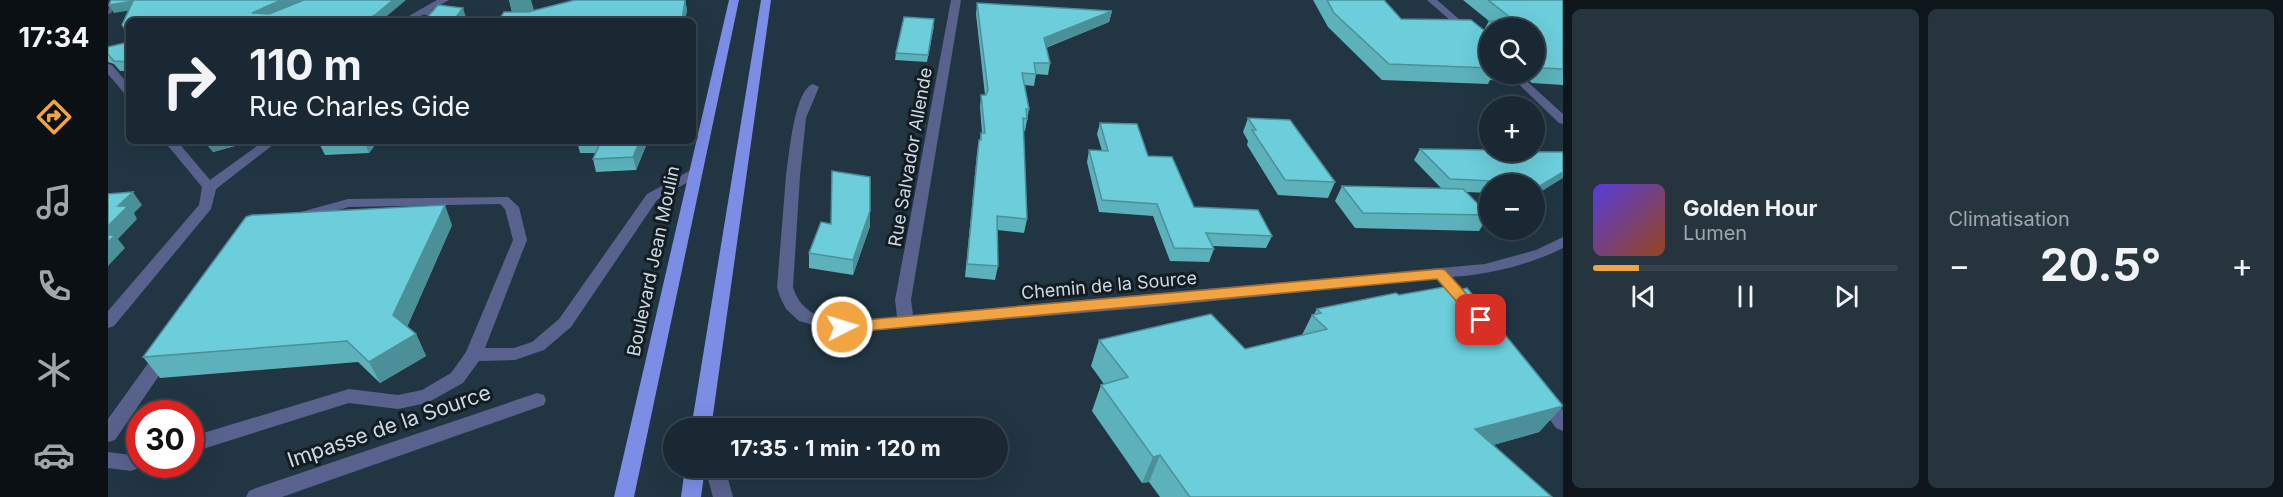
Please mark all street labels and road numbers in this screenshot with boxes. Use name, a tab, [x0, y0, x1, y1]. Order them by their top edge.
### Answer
street label: Rue Salvador Allende	[884, 66, 936, 248]
street label: Boulevard Jean Moulin	[623, 164, 683, 358]
street label: Chemin de la Source	[1020, 267, 1198, 303]
street label: Impasse de la Source	[284, 379, 494, 473]

